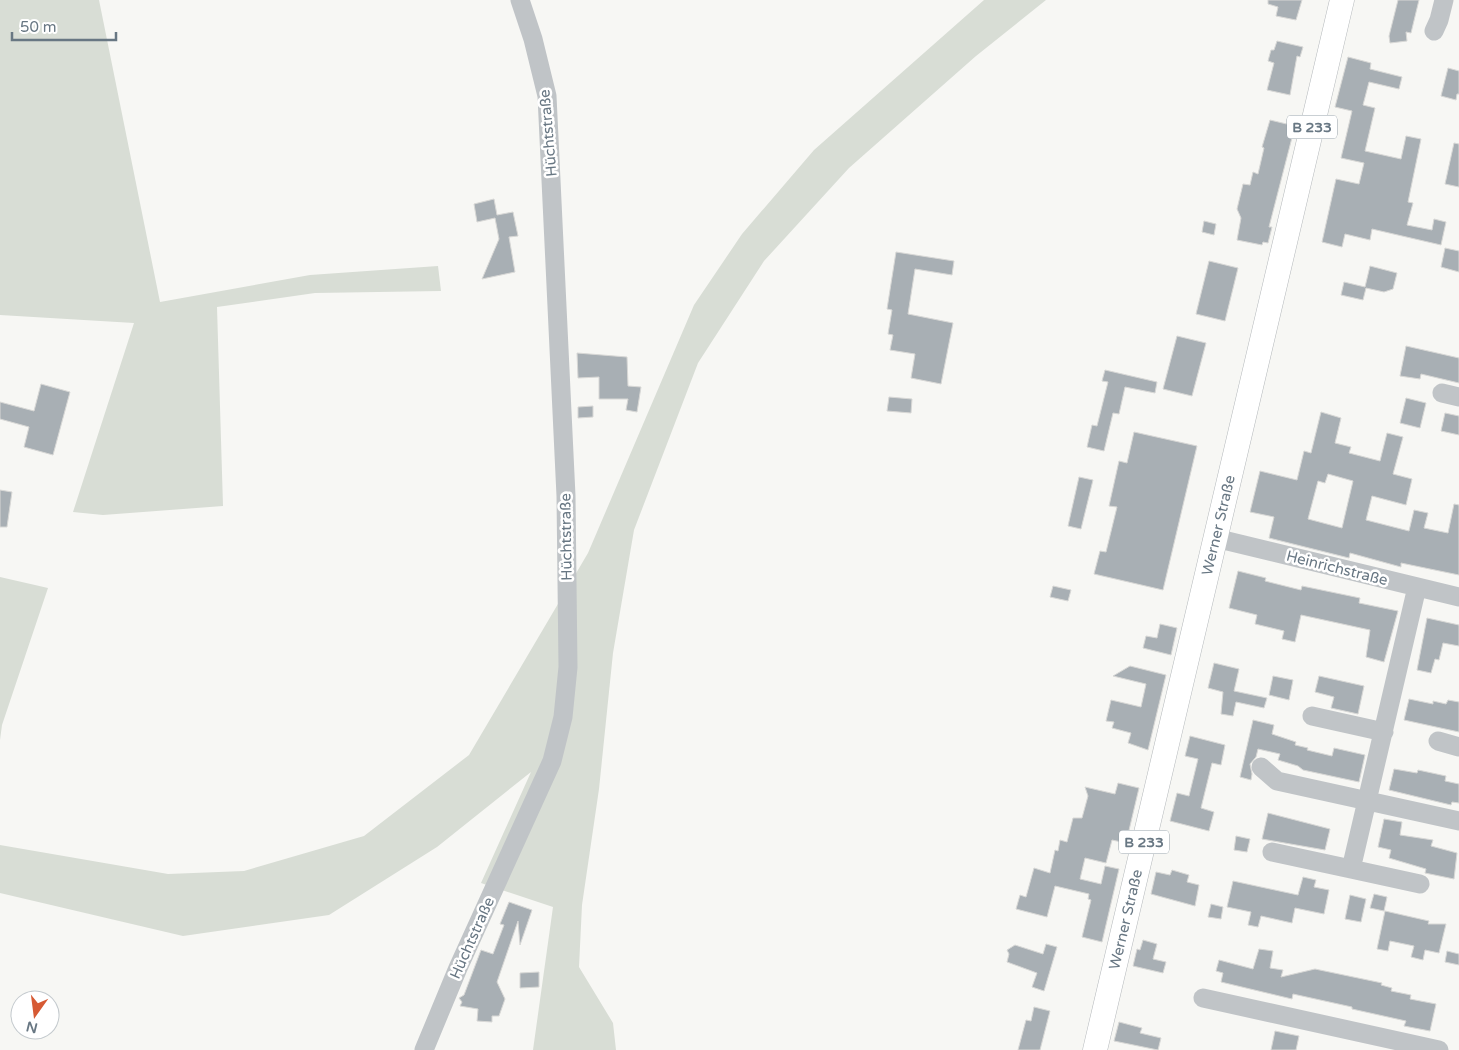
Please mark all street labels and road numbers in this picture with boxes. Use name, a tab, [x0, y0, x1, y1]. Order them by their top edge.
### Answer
street label: Hüchtstraße	[535, 89, 561, 177]
road number: B 233	[1287, 115, 1337, 138]
street label: Werner Straße	[1198, 473, 1239, 577]
street label: Hüchtstraße	[556, 493, 576, 581]
street label: Heinrichstraße	[1284, 547, 1390, 589]
road number: B 233	[1119, 830, 1169, 854]
street label: Werner Straße	[1105, 868, 1146, 972]
street label: Hüchtstraße	[446, 894, 498, 982]

